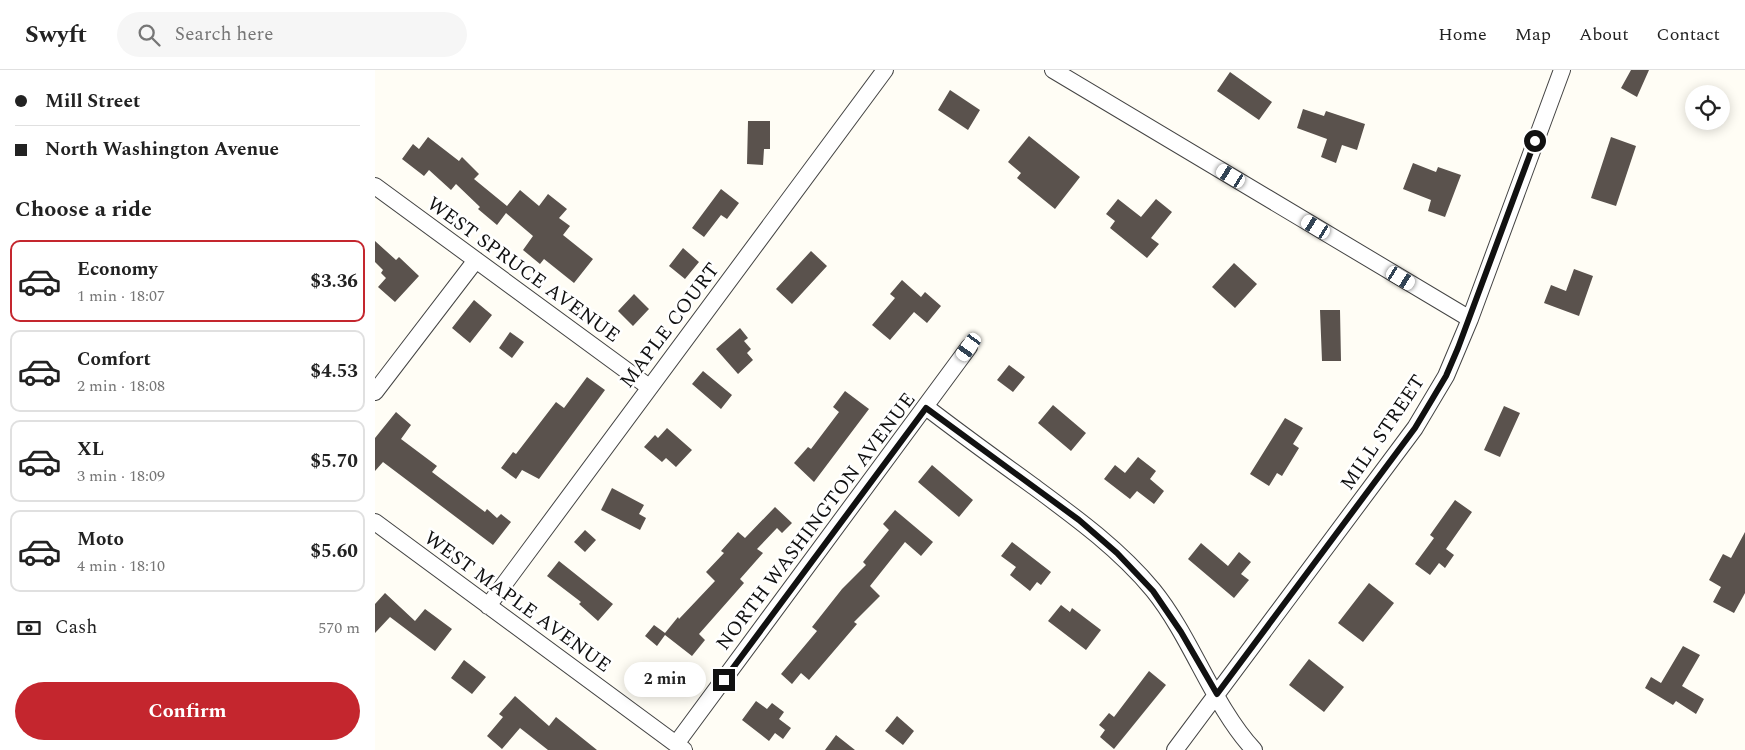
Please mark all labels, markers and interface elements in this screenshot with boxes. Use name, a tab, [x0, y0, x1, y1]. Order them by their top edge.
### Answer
search box	[117, 12, 467, 57]
text: Swyft	[25, 17, 87, 53]
text: Search here	[175, 20, 273, 49]
icon: search	[135, 21, 163, 49]
text: Home	[1438, 21, 1487, 48]
text: Map	[1515, 21, 1551, 48]
text: About	[1579, 21, 1629, 48]
text: Contact	[1657, 21, 1720, 48]
map controls	[1685, 85, 1730, 130]
button: locate	[1685, 85, 1730, 130]
text: Mill Street	[45, 87, 140, 116]
route start	[1524, 130, 1546, 152]
text: North Washington Avenue	[45, 135, 279, 164]
car	[1214, 162, 1247, 190]
street label: WEST SPRUCE AVENUE	[421, 189, 626, 350]
text: Choose a ride	[15, 193, 152, 226]
car	[1299, 213, 1332, 241]
text: Economy	[77, 255, 158, 284]
street label: MAPLE COURT	[613, 256, 727, 395]
icon: car	[17, 259, 62, 304]
car	[1384, 264, 1417, 292]
text: $3.36	[310, 267, 358, 296]
text: 1 min · 18:07	[77, 284, 165, 308]
car	[954, 330, 983, 364]
text: Comfort	[77, 345, 151, 374]
icon: car	[17, 349, 62, 394]
text: $4.53	[310, 357, 358, 386]
street label: MILL STREET	[1333, 369, 1433, 496]
text: 2 min · 18:08	[77, 374, 165, 398]
street label: NORTH WASHINGTON AVENUE	[709, 386, 923, 657]
text: XL	[77, 435, 104, 464]
icon: car	[17, 439, 62, 484]
text: $5.70	[310, 447, 358, 476]
text: 3 min · 18:09	[77, 464, 165, 488]
street label: WEST MAPLE AVENUE	[417, 523, 617, 680]
text: Moto	[77, 525, 124, 554]
icon: car	[17, 529, 62, 574]
text: $5.60	[310, 537, 358, 566]
text: 4 min · 18:10	[77, 554, 165, 578]
text: Cash	[55, 613, 97, 642]
icon: cash	[15, 614, 43, 642]
text: 570 m	[318, 616, 360, 640]
callout: 2 min	[624, 662, 707, 698]
text: 2 min	[644, 667, 686, 691]
route end	[713, 669, 735, 691]
button: Confirm	[15, 682, 360, 740]

